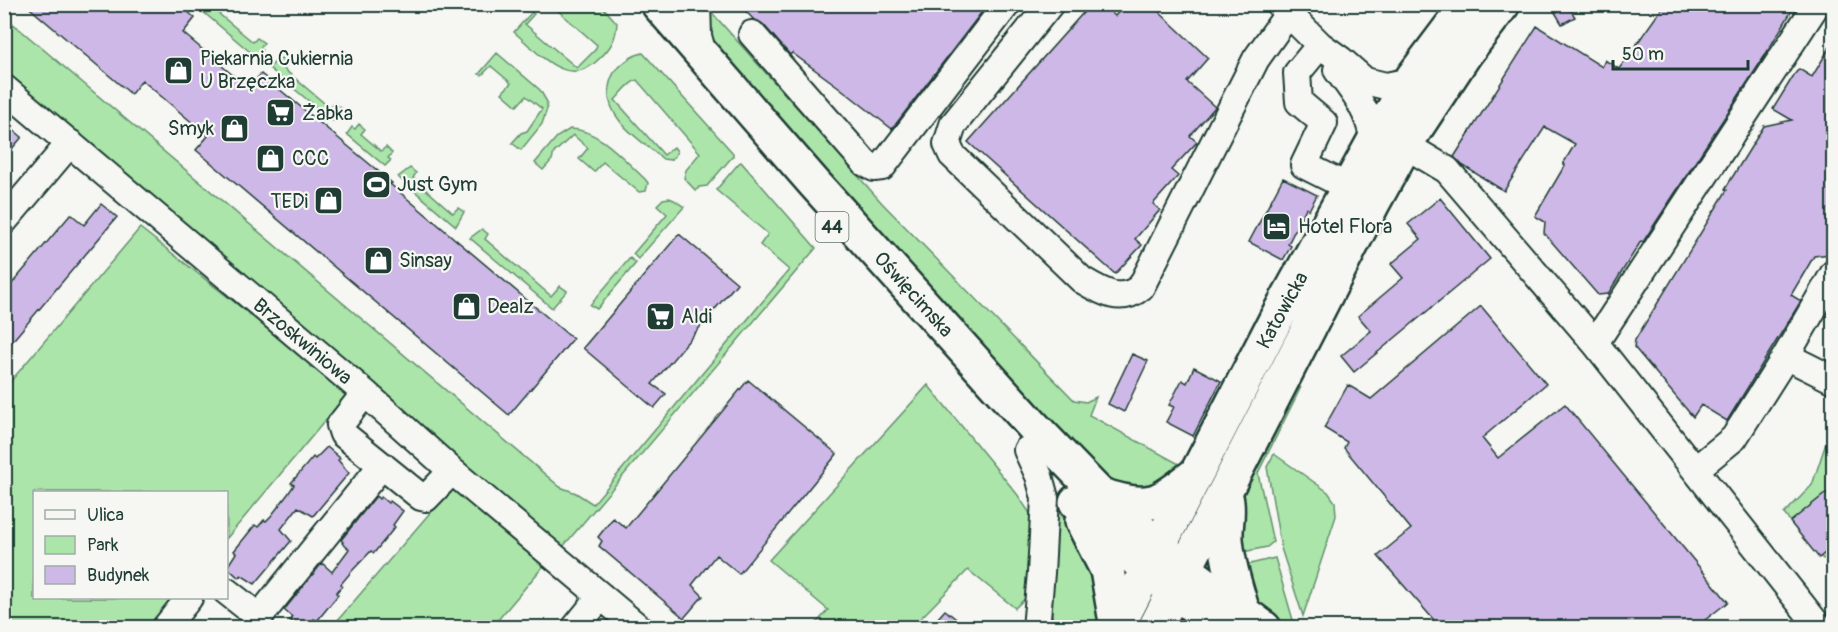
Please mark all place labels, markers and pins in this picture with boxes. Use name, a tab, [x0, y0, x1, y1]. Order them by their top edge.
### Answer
place label: Piekarnia Cukiernia U Brzęczka	[200, 46, 353, 94]
shop icon: Piekarnia Cukiernia U Brzęczka	[163, 54, 195, 86]
supermarket icon: Żabka	[265, 97, 297, 129]
place label: Żabka	[302, 101, 353, 126]
shop icon: Smyk	[219, 112, 251, 144]
place label: Smyk	[168, 116, 215, 141]
shop icon: CCC	[255, 142, 287, 174]
place label: CCC	[292, 146, 329, 171]
sports icon: Just Gym	[360, 168, 392, 200]
place label: Just Gym	[397, 172, 478, 197]
shop icon: TEDi	[313, 185, 345, 217]
place label: TEDi	[270, 189, 308, 214]
hotel icon: Hotel Flora	[1261, 210, 1293, 242]
place label: Hotel Flora	[1298, 214, 1392, 239]
shop icon: Sinsay	[362, 244, 394, 276]
place label: Sinsay	[399, 248, 452, 273]
shop icon: Dealz	[450, 290, 482, 322]
place label: Dealz	[487, 294, 534, 319]
supermarket icon: Aldi	[644, 300, 676, 332]
place label: Aldi	[681, 304, 712, 329]

